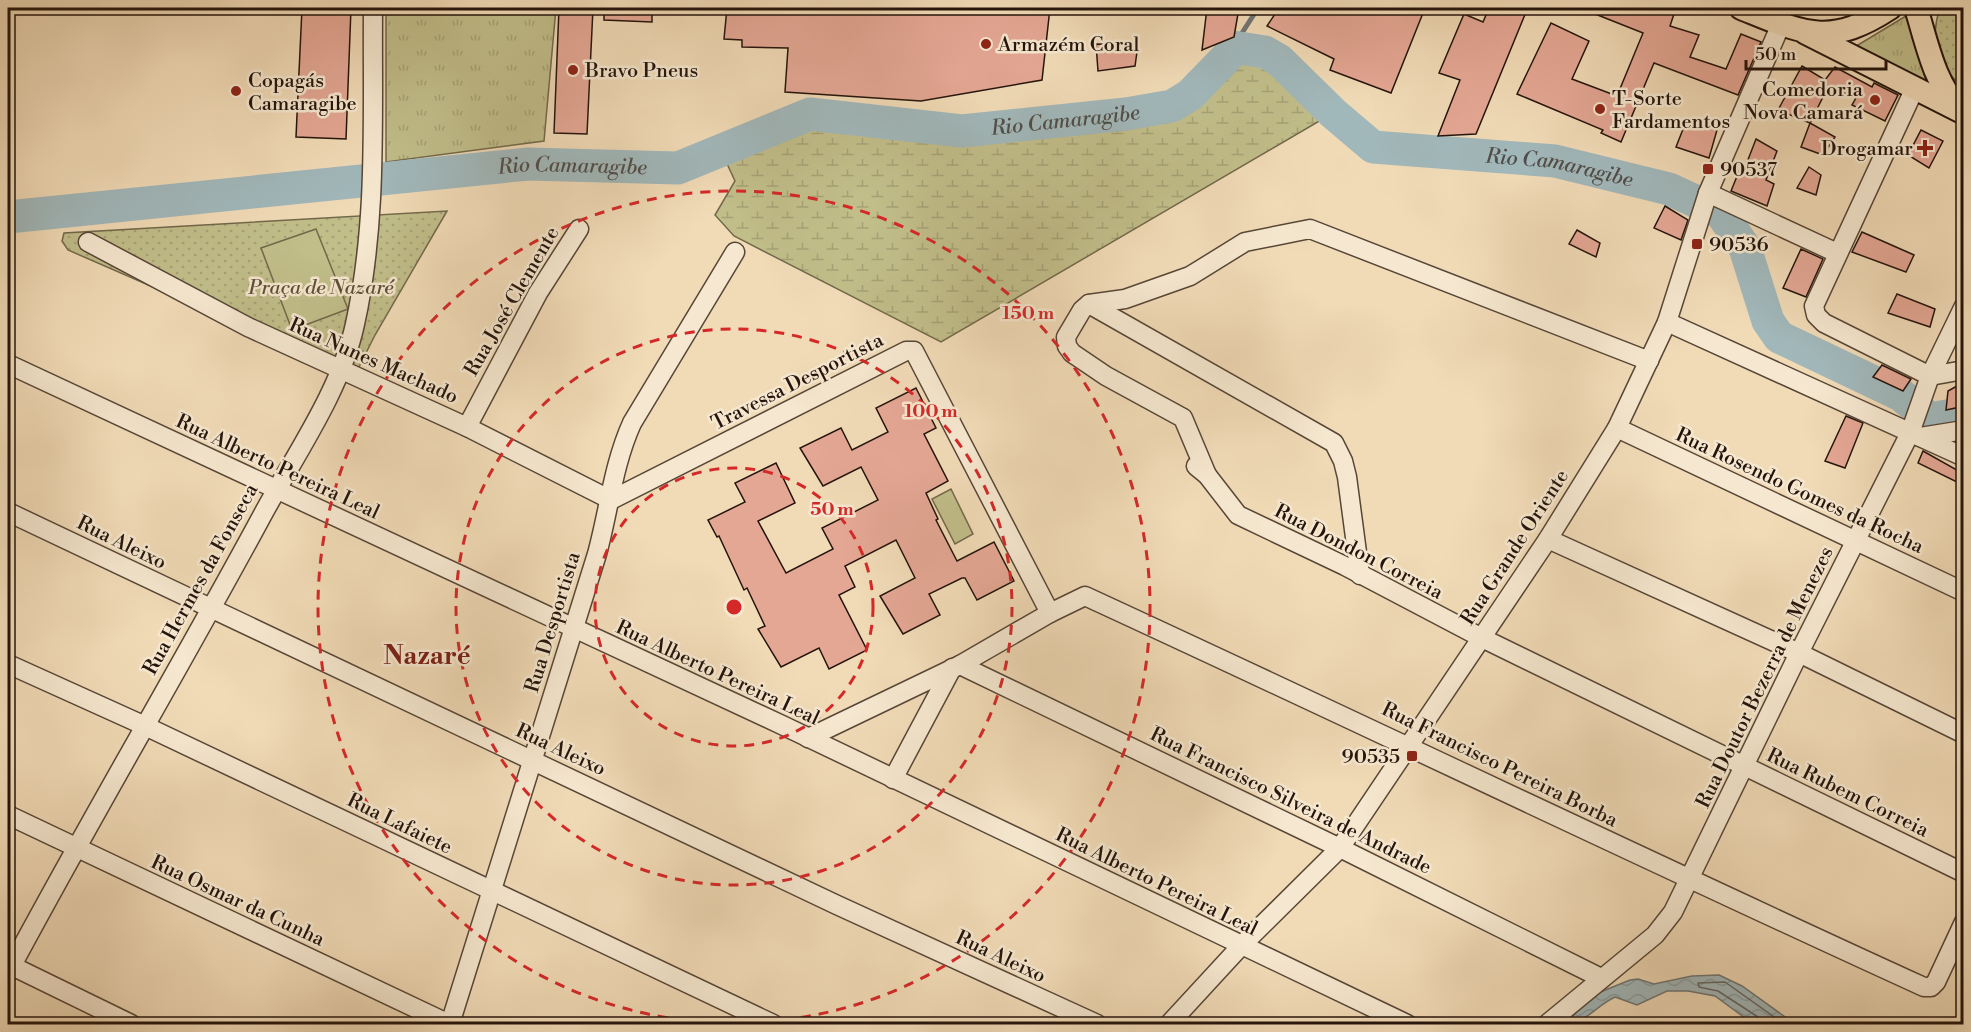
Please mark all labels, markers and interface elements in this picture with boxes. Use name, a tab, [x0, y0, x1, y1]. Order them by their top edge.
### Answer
place label: Armazém Coral	[997, 33, 1139, 58]
scale bar	[1746, 33, 1886, 71]
marker: Armazém Coral	[979, 37, 993, 51]
text: 50 m	[1755, 43, 1797, 66]
place label: Bravo Pneus	[584, 59, 698, 84]
marker: Bravo Pneus	[566, 63, 580, 77]
place label: Copagás Camaragibe	[248, 69, 357, 117]
place label: Comedoria Nova Camará	[1743, 78, 1864, 126]
marker: Copagás Camaragibe	[229, 84, 243, 98]
place label: T-Sorte Fardamentos	[1612, 87, 1730, 135]
marker: Comedoria Nova Camará	[1868, 93, 1882, 107]
water label: Rio Camaragibe	[988, 100, 1142, 142]
marker: T-Sorte Fardamentos	[1593, 102, 1607, 116]
place label: Drogamar	[1821, 137, 1913, 162]
marker: Drogamar	[1918, 141, 1932, 155]
water label: Rio Camaragibe	[1483, 144, 1636, 194]
water label: Rio Camaragibe	[495, 152, 648, 181]
place label: 90537	[1720, 158, 1777, 183]
marker: 90537	[1701, 162, 1715, 176]
street label: Rua José Clemente	[459, 223, 565, 381]
place label: 90536	[1709, 233, 1769, 258]
marker: 90536	[1690, 237, 1704, 251]
park label: Praça de Nazaré	[248, 276, 395, 301]
text: 150 m	[1002, 302, 1055, 325]
street label: Rua Nunes Machado	[285, 313, 462, 410]
street label: Travessa Desportista	[707, 328, 889, 437]
text: 100 m	[904, 400, 958, 423]
street label: Rua Alberto Pereira Leal	[172, 409, 383, 526]
street label: Rua Rosendo Gomes da Rocha	[1671, 423, 1928, 560]
street label: Rua Grande Oriente	[1456, 465, 1575, 630]
street label: Rua Hermes da Fonseca	[138, 479, 265, 680]
text: 50 m	[810, 498, 854, 521]
street label: Rua Dondon Correia	[1270, 499, 1448, 606]
street label: Rua Aleixo	[72, 511, 170, 576]
street label: Rua Doutor Bezerra de Menezes	[1691, 543, 1840, 813]
street label: Rua Desportista	[520, 548, 587, 696]
centre of rings	[724, 597, 744, 617]
street label: Rua Alberto Pereira Leal	[612, 615, 823, 732]
district label: Nazaré	[383, 640, 471, 672]
street label: Rua Francisco Pereira Borba	[1377, 697, 1622, 834]
street label: Rua Aleixo	[511, 719, 609, 782]
street label: Rua Francisco Silveira de Andrade	[1146, 722, 1435, 881]
street label: Rua Rubem Correia	[1762, 743, 1933, 844]
place label: 90535	[1342, 745, 1400, 770]
marker: 90535	[1405, 749, 1419, 763]
street label: Rua Lafaiete	[343, 788, 456, 861]
street label: Rua Alberto Pereira Leal	[1051, 822, 1262, 942]
street label: Rua Osmar da Cunha	[146, 850, 329, 953]
street label: Rua Aleixo	[951, 926, 1049, 989]

